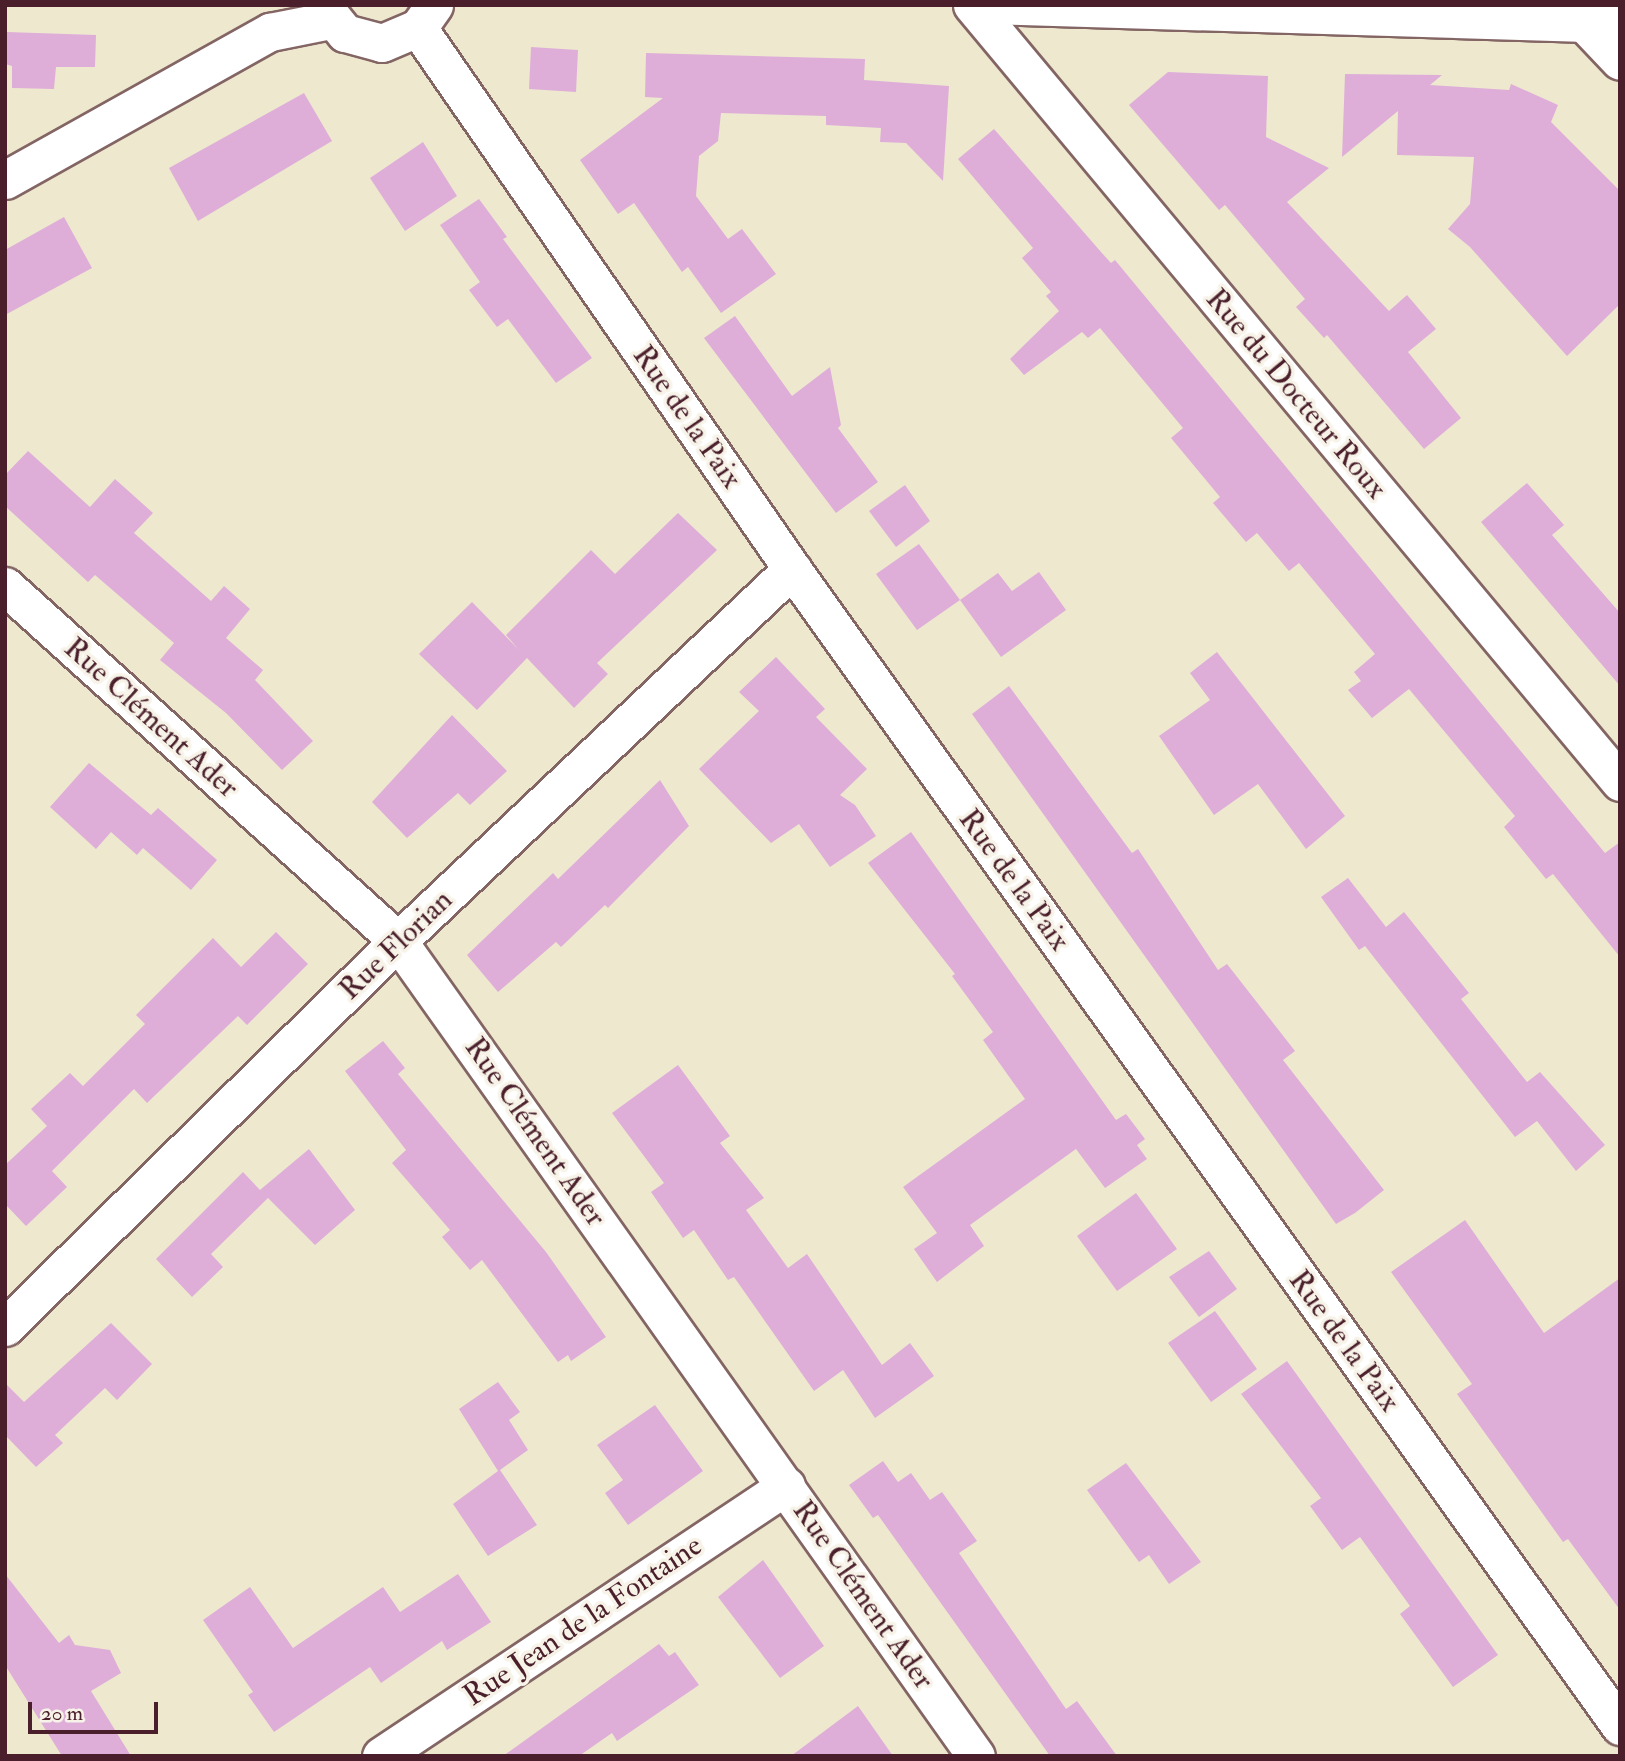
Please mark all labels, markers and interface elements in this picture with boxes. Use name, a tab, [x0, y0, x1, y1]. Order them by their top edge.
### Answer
street label: Rue du Docteur Roux	[1198, 282, 1394, 506]
street label: Rue de la Paix	[625, 339, 749, 495]
street label: Rue Clément Ader	[56, 630, 246, 806]
street label: Rue de la Paix	[951, 802, 1077, 958]
street label: Rue Florian	[332, 882, 460, 1008]
street label: Rue Clément Ader	[457, 1031, 613, 1233]
street label: Rue de la Paix	[1281, 1263, 1407, 1419]
street label: Rue Clément Ader	[785, 1494, 941, 1696]
street label: Rue Jean de la Fontaine	[457, 1528, 709, 1714]
scale bar	[32, 1688, 161, 1732]
text: 20 m	[41, 1700, 83, 1727]

